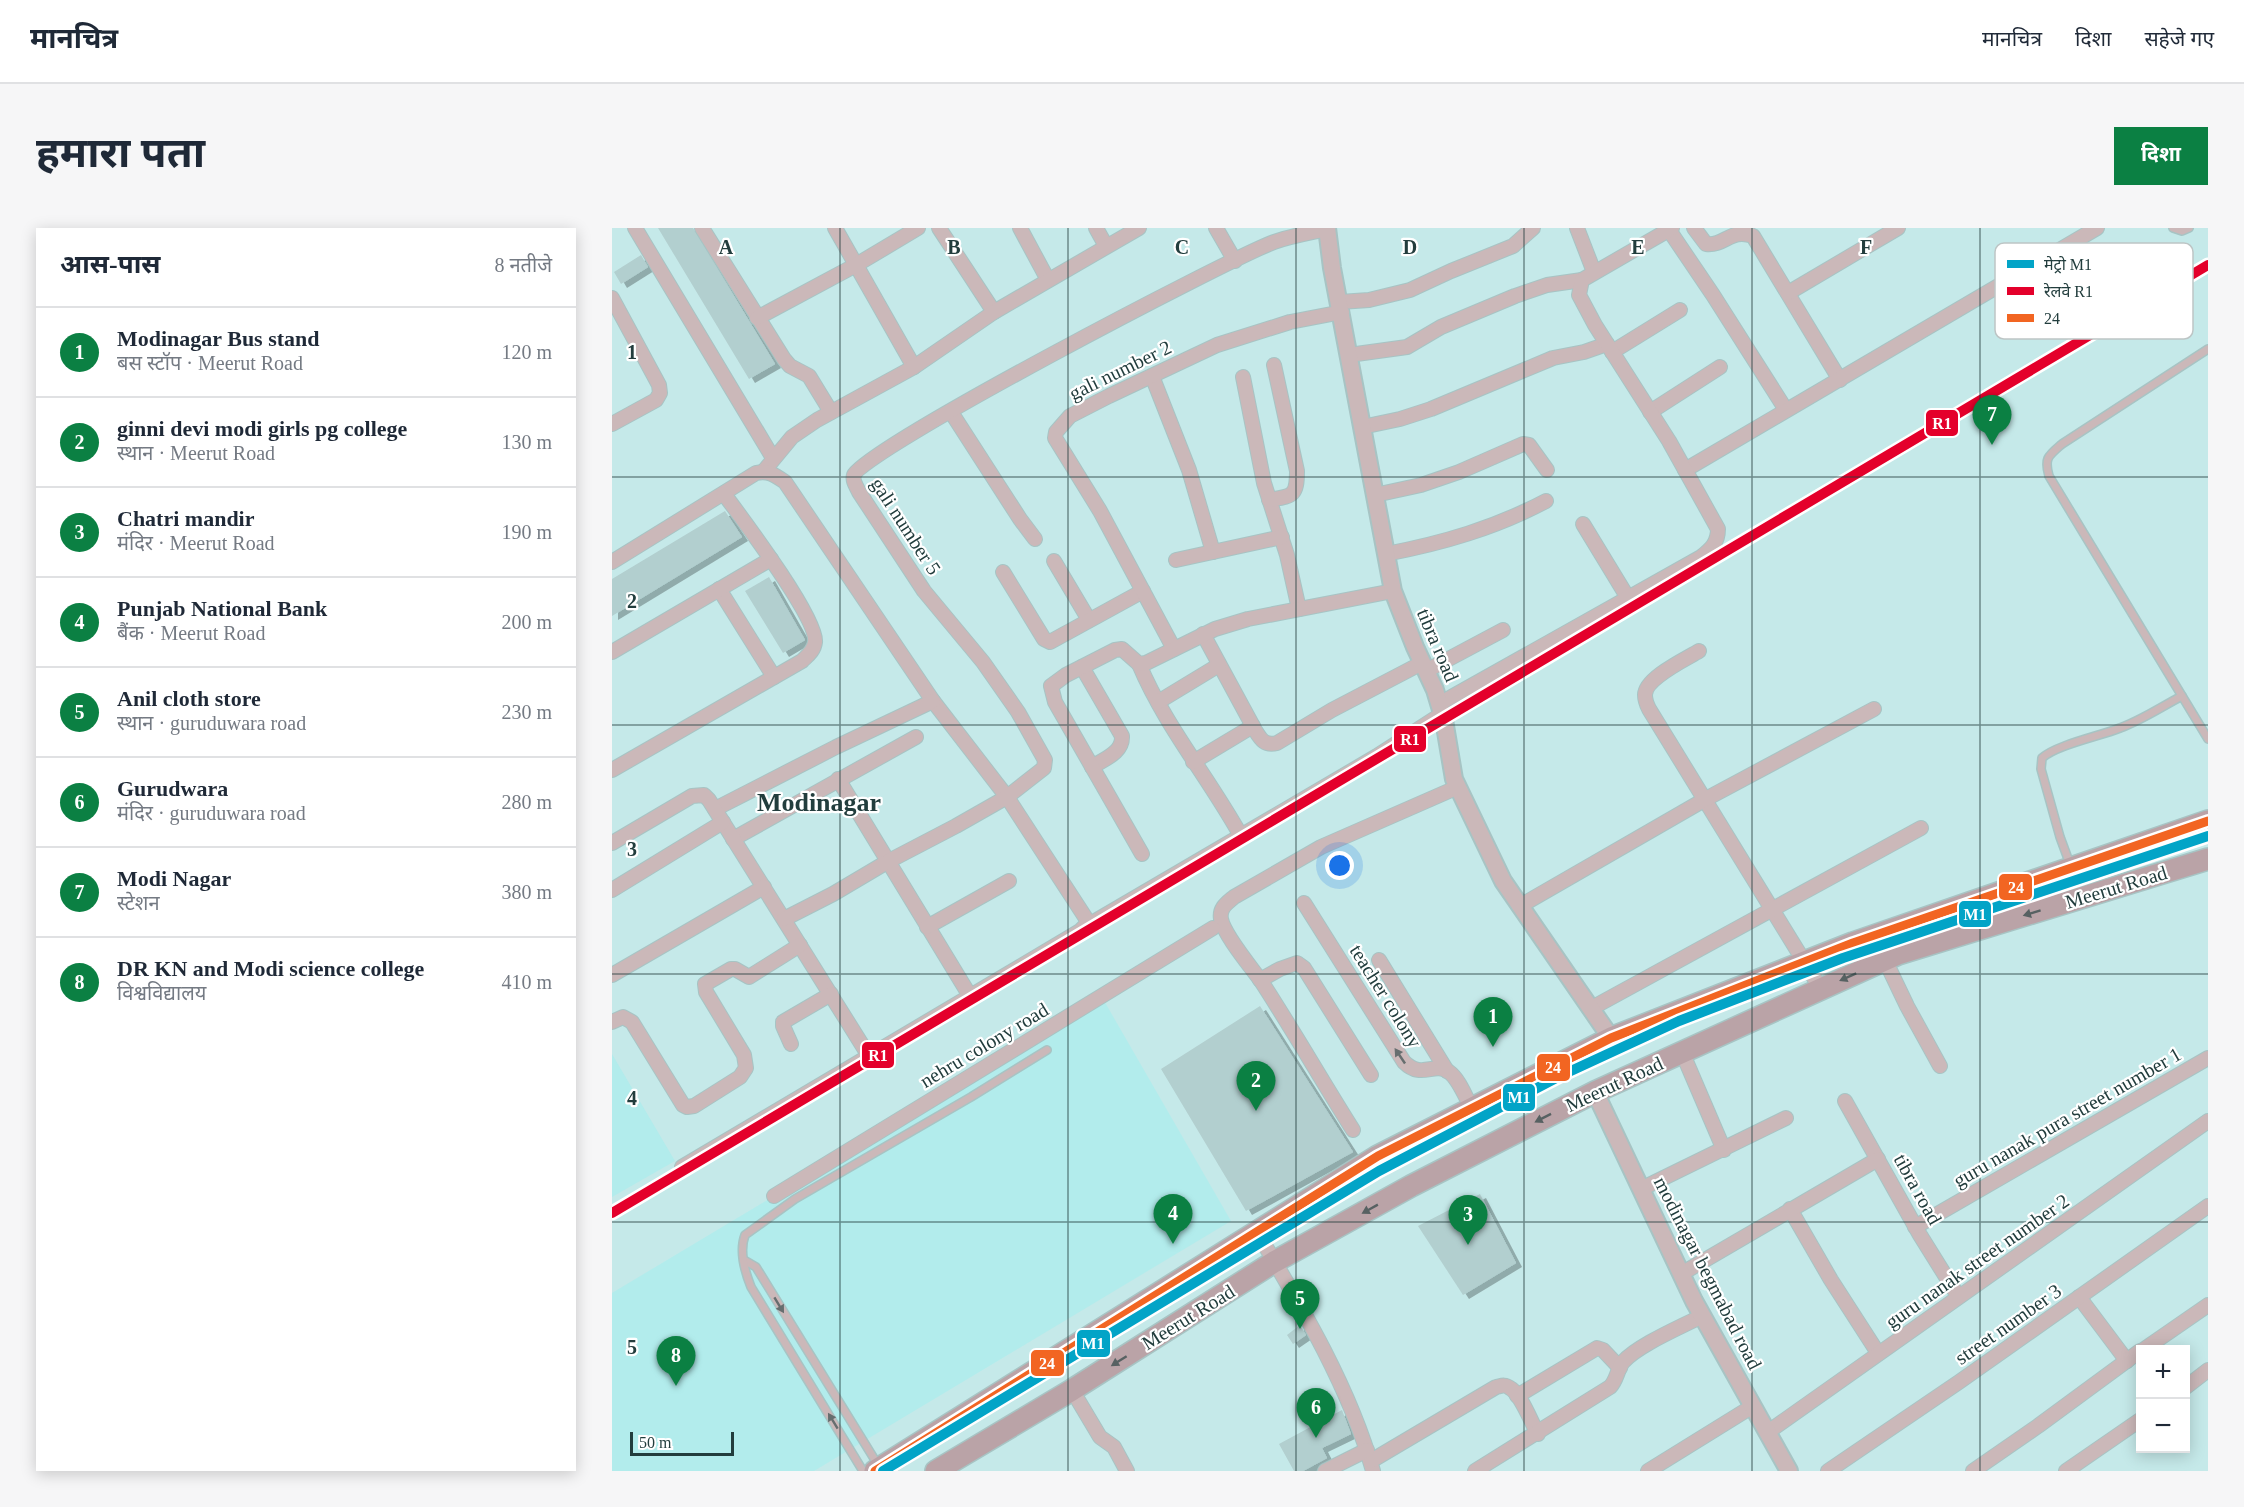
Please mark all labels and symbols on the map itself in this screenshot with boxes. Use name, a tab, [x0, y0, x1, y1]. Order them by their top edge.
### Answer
text: A	[719, 236, 734, 258]
text: B	[947, 236, 961, 258]
text: C	[1175, 236, 1189, 258]
text: D	[1403, 236, 1417, 258]
text: E	[1631, 236, 1645, 258]
text: F	[1860, 236, 1872, 258]
legend	[1995, 243, 2193, 339]
text: मेट्रो M1	[2044, 255, 2092, 274]
text: रेलवे R1	[2043, 282, 2093, 300]
text: 24	[2044, 310, 2060, 327]
street label: gali number 2	[1065, 336, 1175, 405]
text: 1	[627, 341, 637, 363]
pin: 7	[1972, 396, 2012, 445]
line badge: R1	[1925, 409, 1959, 437]
text: R1	[1932, 415, 1952, 432]
street label: gali number 5	[866, 473, 945, 579]
text: 2	[627, 590, 637, 612]
street label: tibra road	[1413, 605, 1463, 685]
line badge: R1	[1393, 725, 1427, 753]
text: R1	[1400, 731, 1420, 748]
district label: Modinagar	[757, 788, 881, 817]
text: 3	[627, 838, 637, 860]
your location	[1325, 851, 1354, 880]
street label: Meerut Road	[2063, 861, 2169, 913]
line badge: 24	[1998, 873, 2033, 901]
text: 24	[2008, 879, 2024, 896]
line badge: M1	[1958, 900, 1992, 928]
text: M1	[1963, 906, 1987, 923]
one-way arrow	[2023, 909, 2041, 918]
street label: teacher colony	[1345, 940, 1426, 1052]
one-way arrow	[1838, 972, 1856, 982]
street label: nehru colony road	[916, 998, 1053, 1093]
pin: 1	[1474, 998, 1512, 1047]
line badge: R1	[861, 1041, 895, 1069]
street label: guru nanak pura street number 1	[1949, 1043, 2185, 1192]
text: R1	[868, 1047, 888, 1064]
one-way arrow	[1394, 1048, 1406, 1064]
street label: Meerut Road	[1562, 1052, 1666, 1116]
line badge: 24	[1536, 1053, 1571, 1082]
text: 24	[1545, 1059, 1561, 1076]
pin: 2	[1236, 1062, 1276, 1111]
line badge: M1	[1502, 1083, 1536, 1112]
text: 4	[627, 1087, 637, 1109]
text: M1	[1507, 1089, 1531, 1106]
one-way arrow	[1534, 1114, 1551, 1123]
street label: tibra road	[1890, 1150, 1946, 1228]
street label: modinagar begmabad road	[1649, 1173, 1766, 1373]
street label: guru nanak street number 2	[1881, 1189, 2074, 1334]
pin: 4	[1154, 1194, 1192, 1244]
pin: 3	[1448, 1196, 1488, 1245]
one-way arrow	[1361, 1204, 1378, 1214]
street label: street number 3	[1951, 1279, 2065, 1369]
street label: Meerut Road	[1138, 1280, 1238, 1354]
pin: 5	[1280, 1280, 1320, 1329]
one-way arrow	[774, 1297, 785, 1313]
line badge: M1	[1076, 1329, 1111, 1358]
text: M1	[1081, 1335, 1105, 1352]
text: 5	[627, 1336, 637, 1358]
pin: 8	[656, 1336, 696, 1386]
line badge: 24	[1030, 1349, 1065, 1377]
text: 24	[1039, 1355, 1055, 1372]
one-way arrow	[1110, 1355, 1127, 1366]
pin: 6	[1296, 1388, 1336, 1438]
one-way arrow	[828, 1413, 839, 1429]
scale bar	[630, 1429, 734, 1456]

